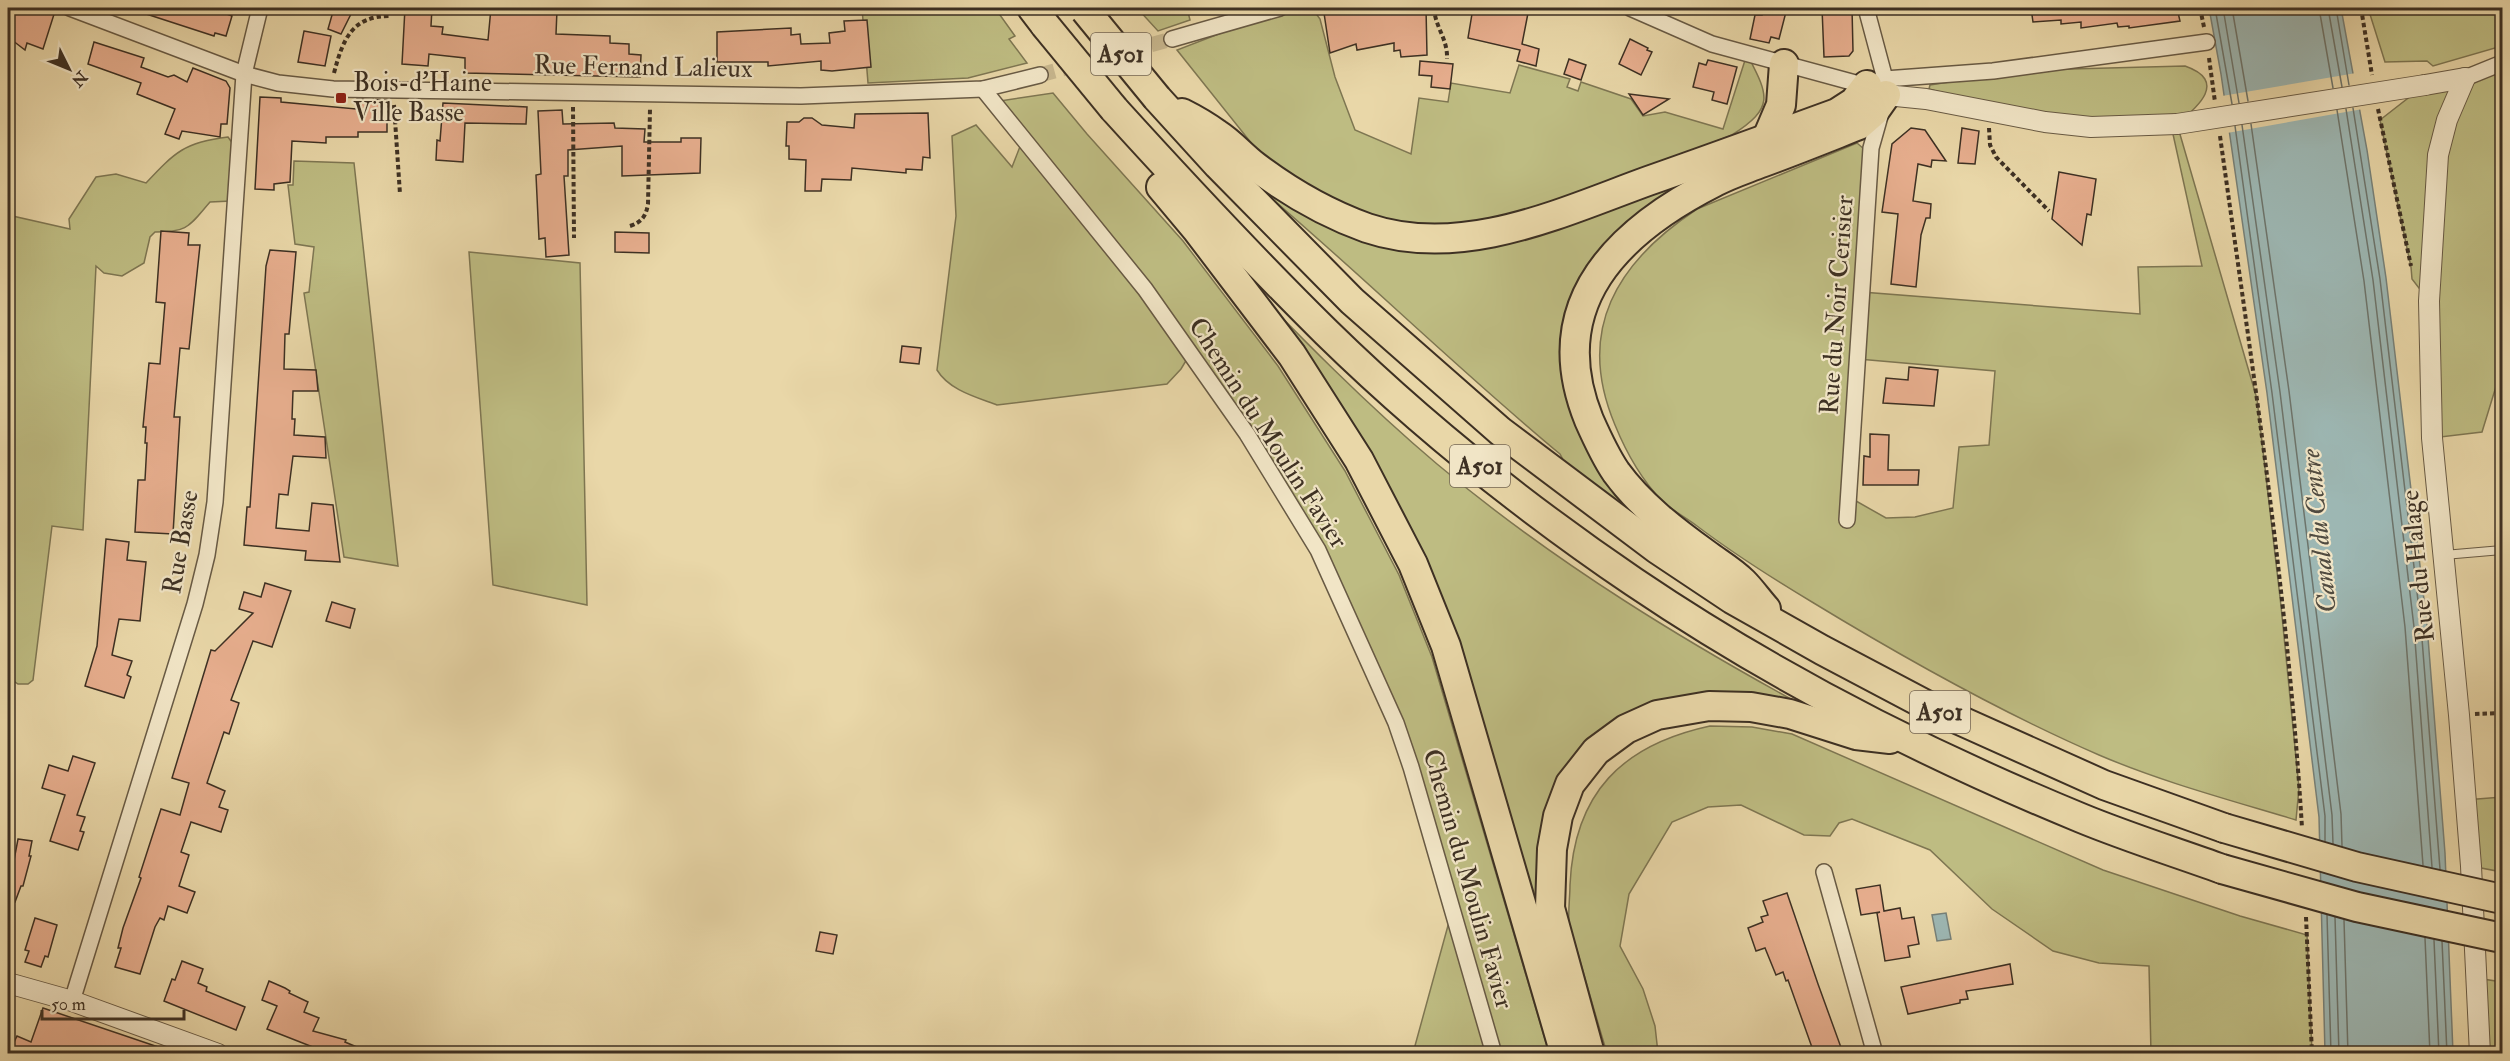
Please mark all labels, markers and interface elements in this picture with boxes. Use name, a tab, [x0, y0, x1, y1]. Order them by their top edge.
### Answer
road number: A501	[1091, 33, 1151, 75]
north arrow	[39, 39, 99, 99]
street label: Rue Fernand Lalieux	[533, 49, 753, 85]
text: N	[67, 66, 92, 91]
place label: Bois-d'Haine Ville Basse	[353, 67, 492, 129]
marker: Bois-d'Haine Ville Basse	[334, 91, 348, 105]
street label: Rue du Noir Cerisier	[1813, 194, 1861, 416]
street label: Chemin du Moulin Favier	[1181, 312, 1355, 555]
road number: A501	[1450, 445, 1510, 487]
water label: Canal du Centre	[2294, 446, 2344, 615]
street label: Rue Basse	[156, 488, 206, 596]
street label: Rue du Halage	[2394, 488, 2442, 644]
road number: A501	[1910, 691, 1970, 733]
street label: Chemin du Moulin Favier	[1416, 745, 1521, 1013]
scale bar	[42, 983, 184, 1021]
text: 50 m	[51, 993, 86, 1016]

